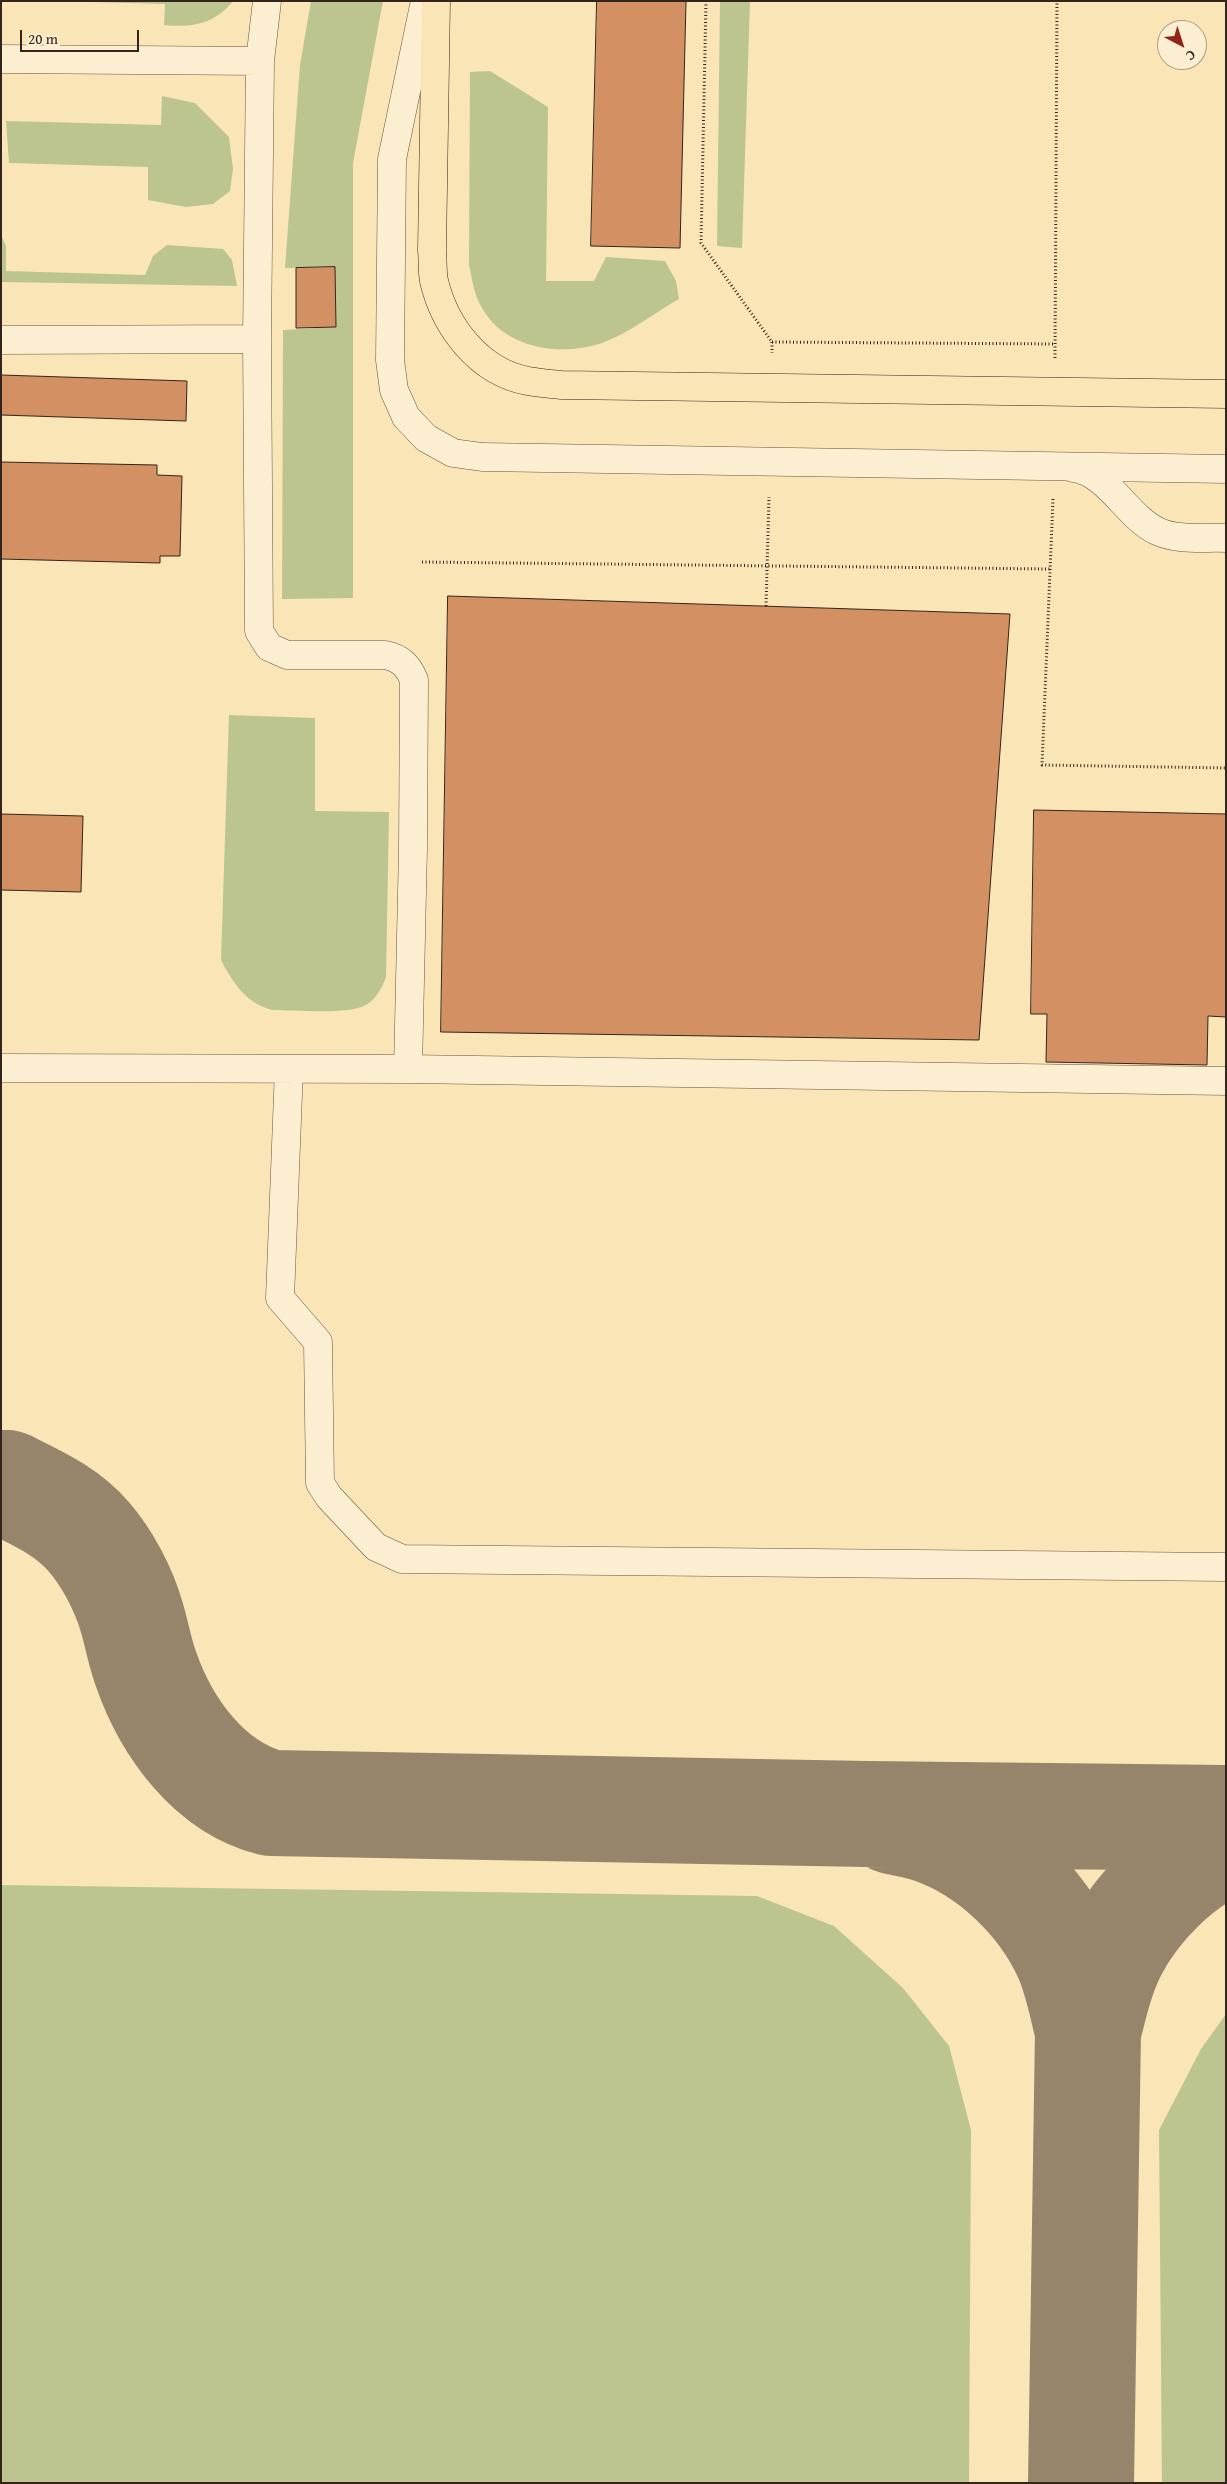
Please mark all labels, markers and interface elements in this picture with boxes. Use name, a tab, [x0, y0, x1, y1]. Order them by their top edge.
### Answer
scale bar	[22, 20, 141, 52]
north arrow	[1157, 20, 1207, 70]
text: 20 m	[28, 28, 58, 49]
text: С	[1182, 46, 1200, 66]

